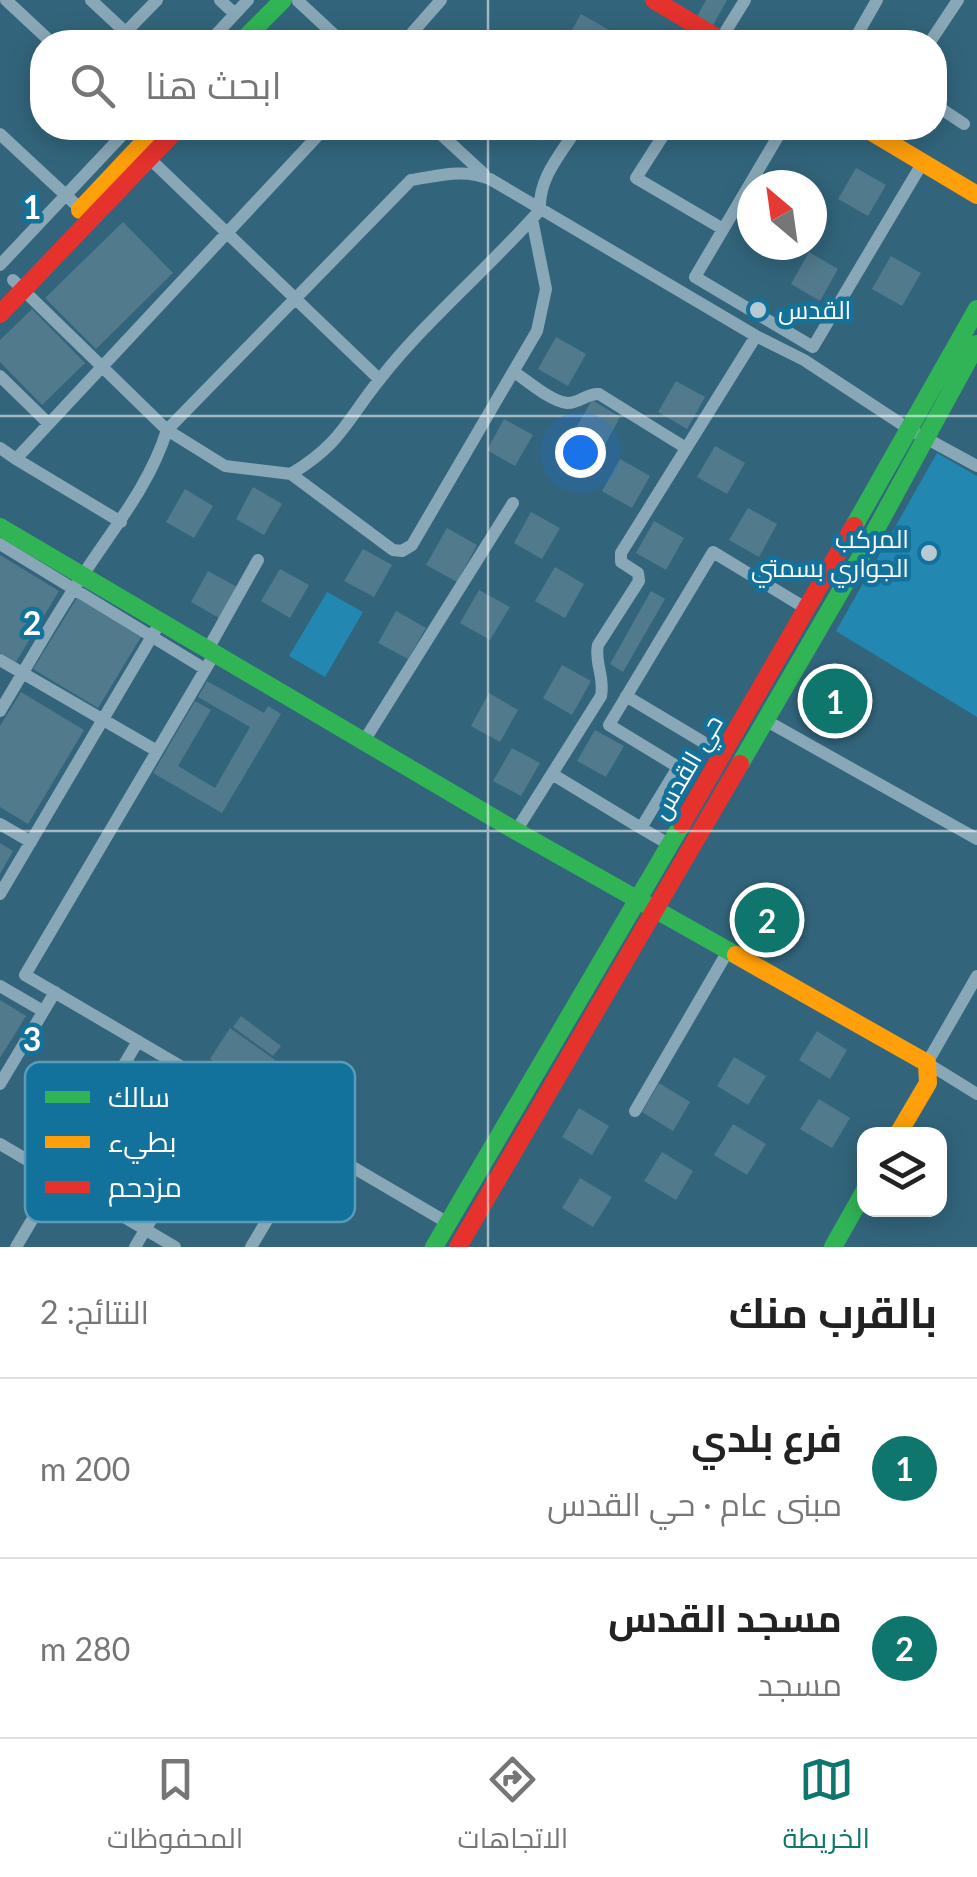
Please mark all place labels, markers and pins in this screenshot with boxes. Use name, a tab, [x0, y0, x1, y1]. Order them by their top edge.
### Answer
place label: القدس	[778, 294, 851, 325]
marker: القدس	[747, 299, 769, 321]
place label: المركب الجواري بسمتي	[751, 523, 909, 588]
marker: المركب الجواري بسمتي	[918, 542, 940, 564]
pin: 1	[802, 664, 868, 738]
pin: 2	[734, 882, 800, 958]

